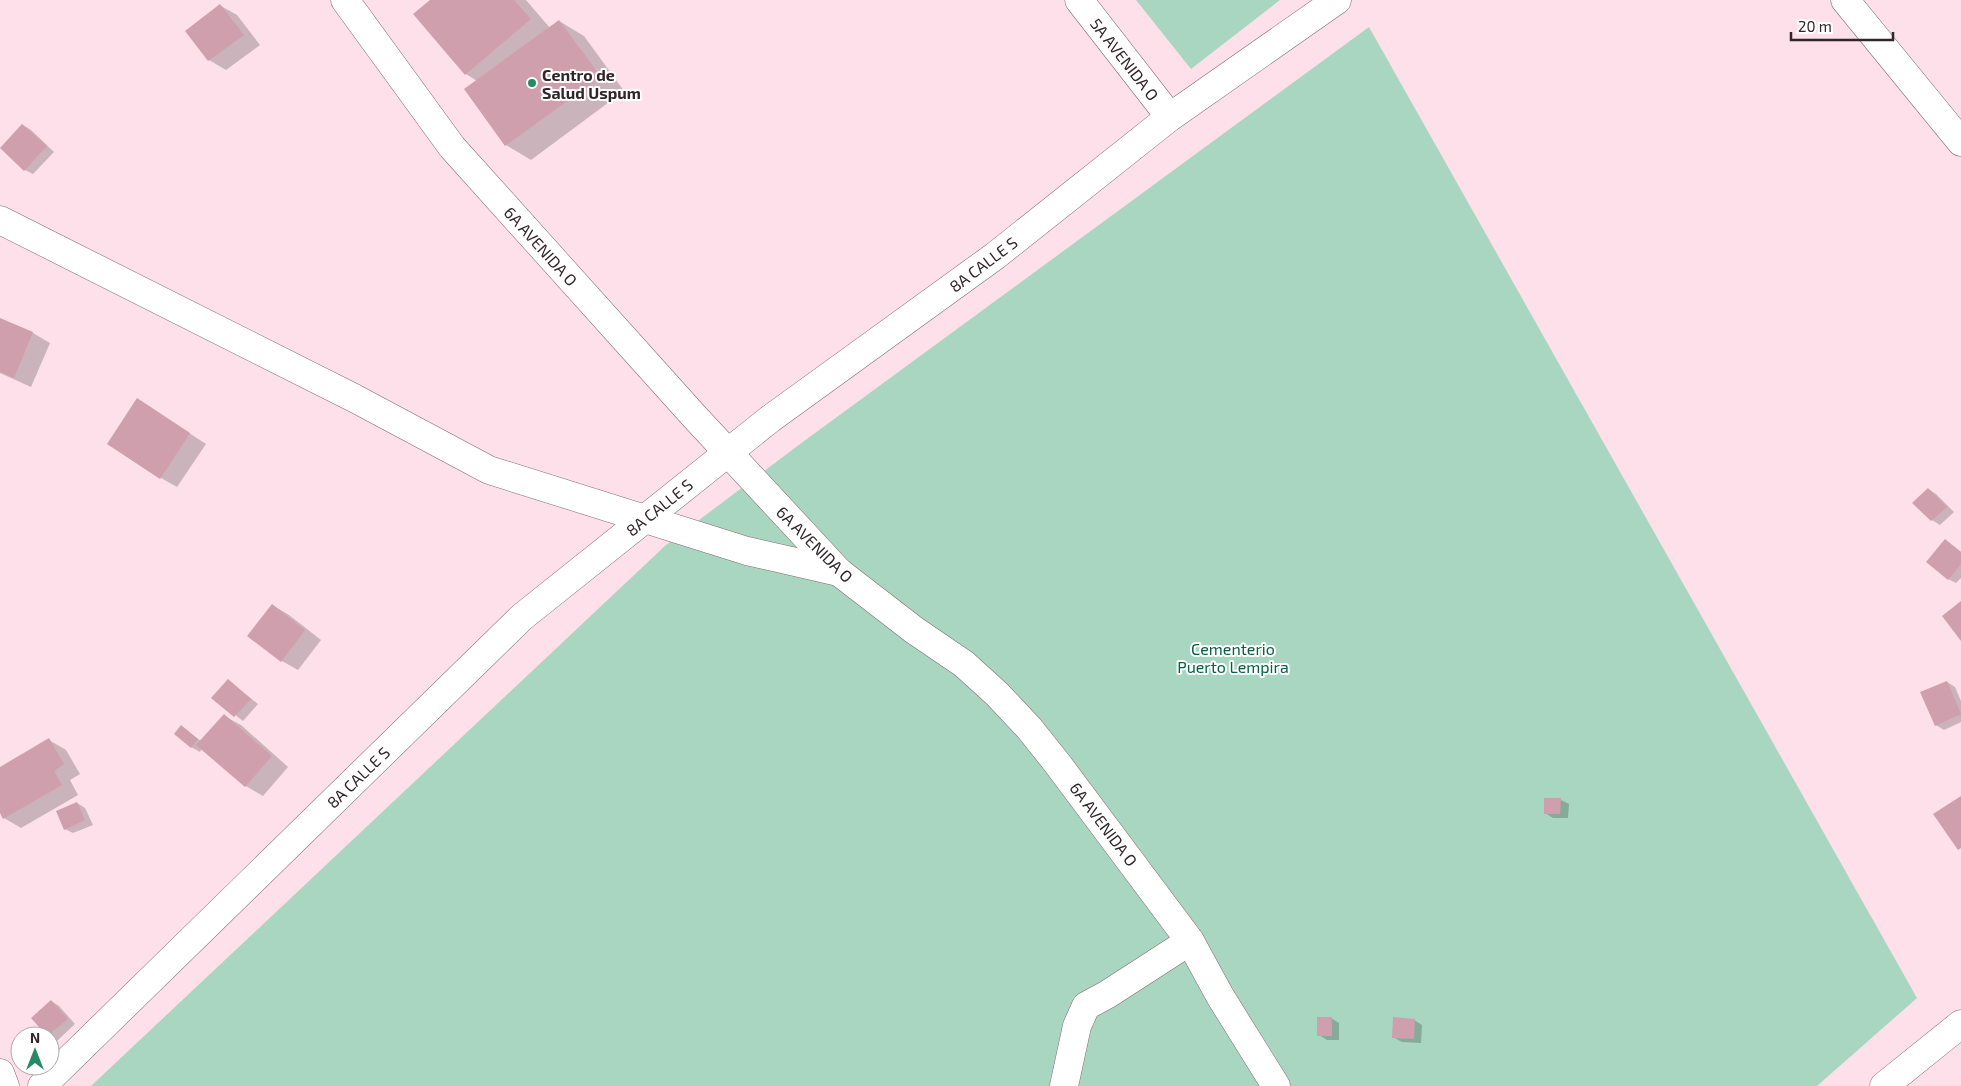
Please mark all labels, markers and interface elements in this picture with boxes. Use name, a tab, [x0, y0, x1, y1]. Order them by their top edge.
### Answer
scale bar	[1791, 10, 1894, 42]
street label: 5A AVENIDA O	[1087, 14, 1163, 104]
text: 20 m	[1798, 17, 1832, 35]
place label: Centro de Salud Uspum	[542, 65, 641, 102]
marker: Centro de Salud Uspum	[526, 77, 538, 89]
street label: 6A AVENIDA O	[501, 203, 581, 289]
street label: 8A CALLE S	[945, 232, 1021, 296]
street label: 8A CALLE S	[622, 474, 696, 540]
street label: 6A AVENIDA O	[773, 502, 857, 586]
park label: Cementerio Puerto Lempira	[1177, 639, 1289, 676]
street label: 8A CALLE S	[323, 742, 393, 812]
street label: 6A AVENIDA O	[1066, 778, 1142, 870]
north arrow	[10, 1026, 60, 1076]
text: N	[30, 1029, 40, 1046]

